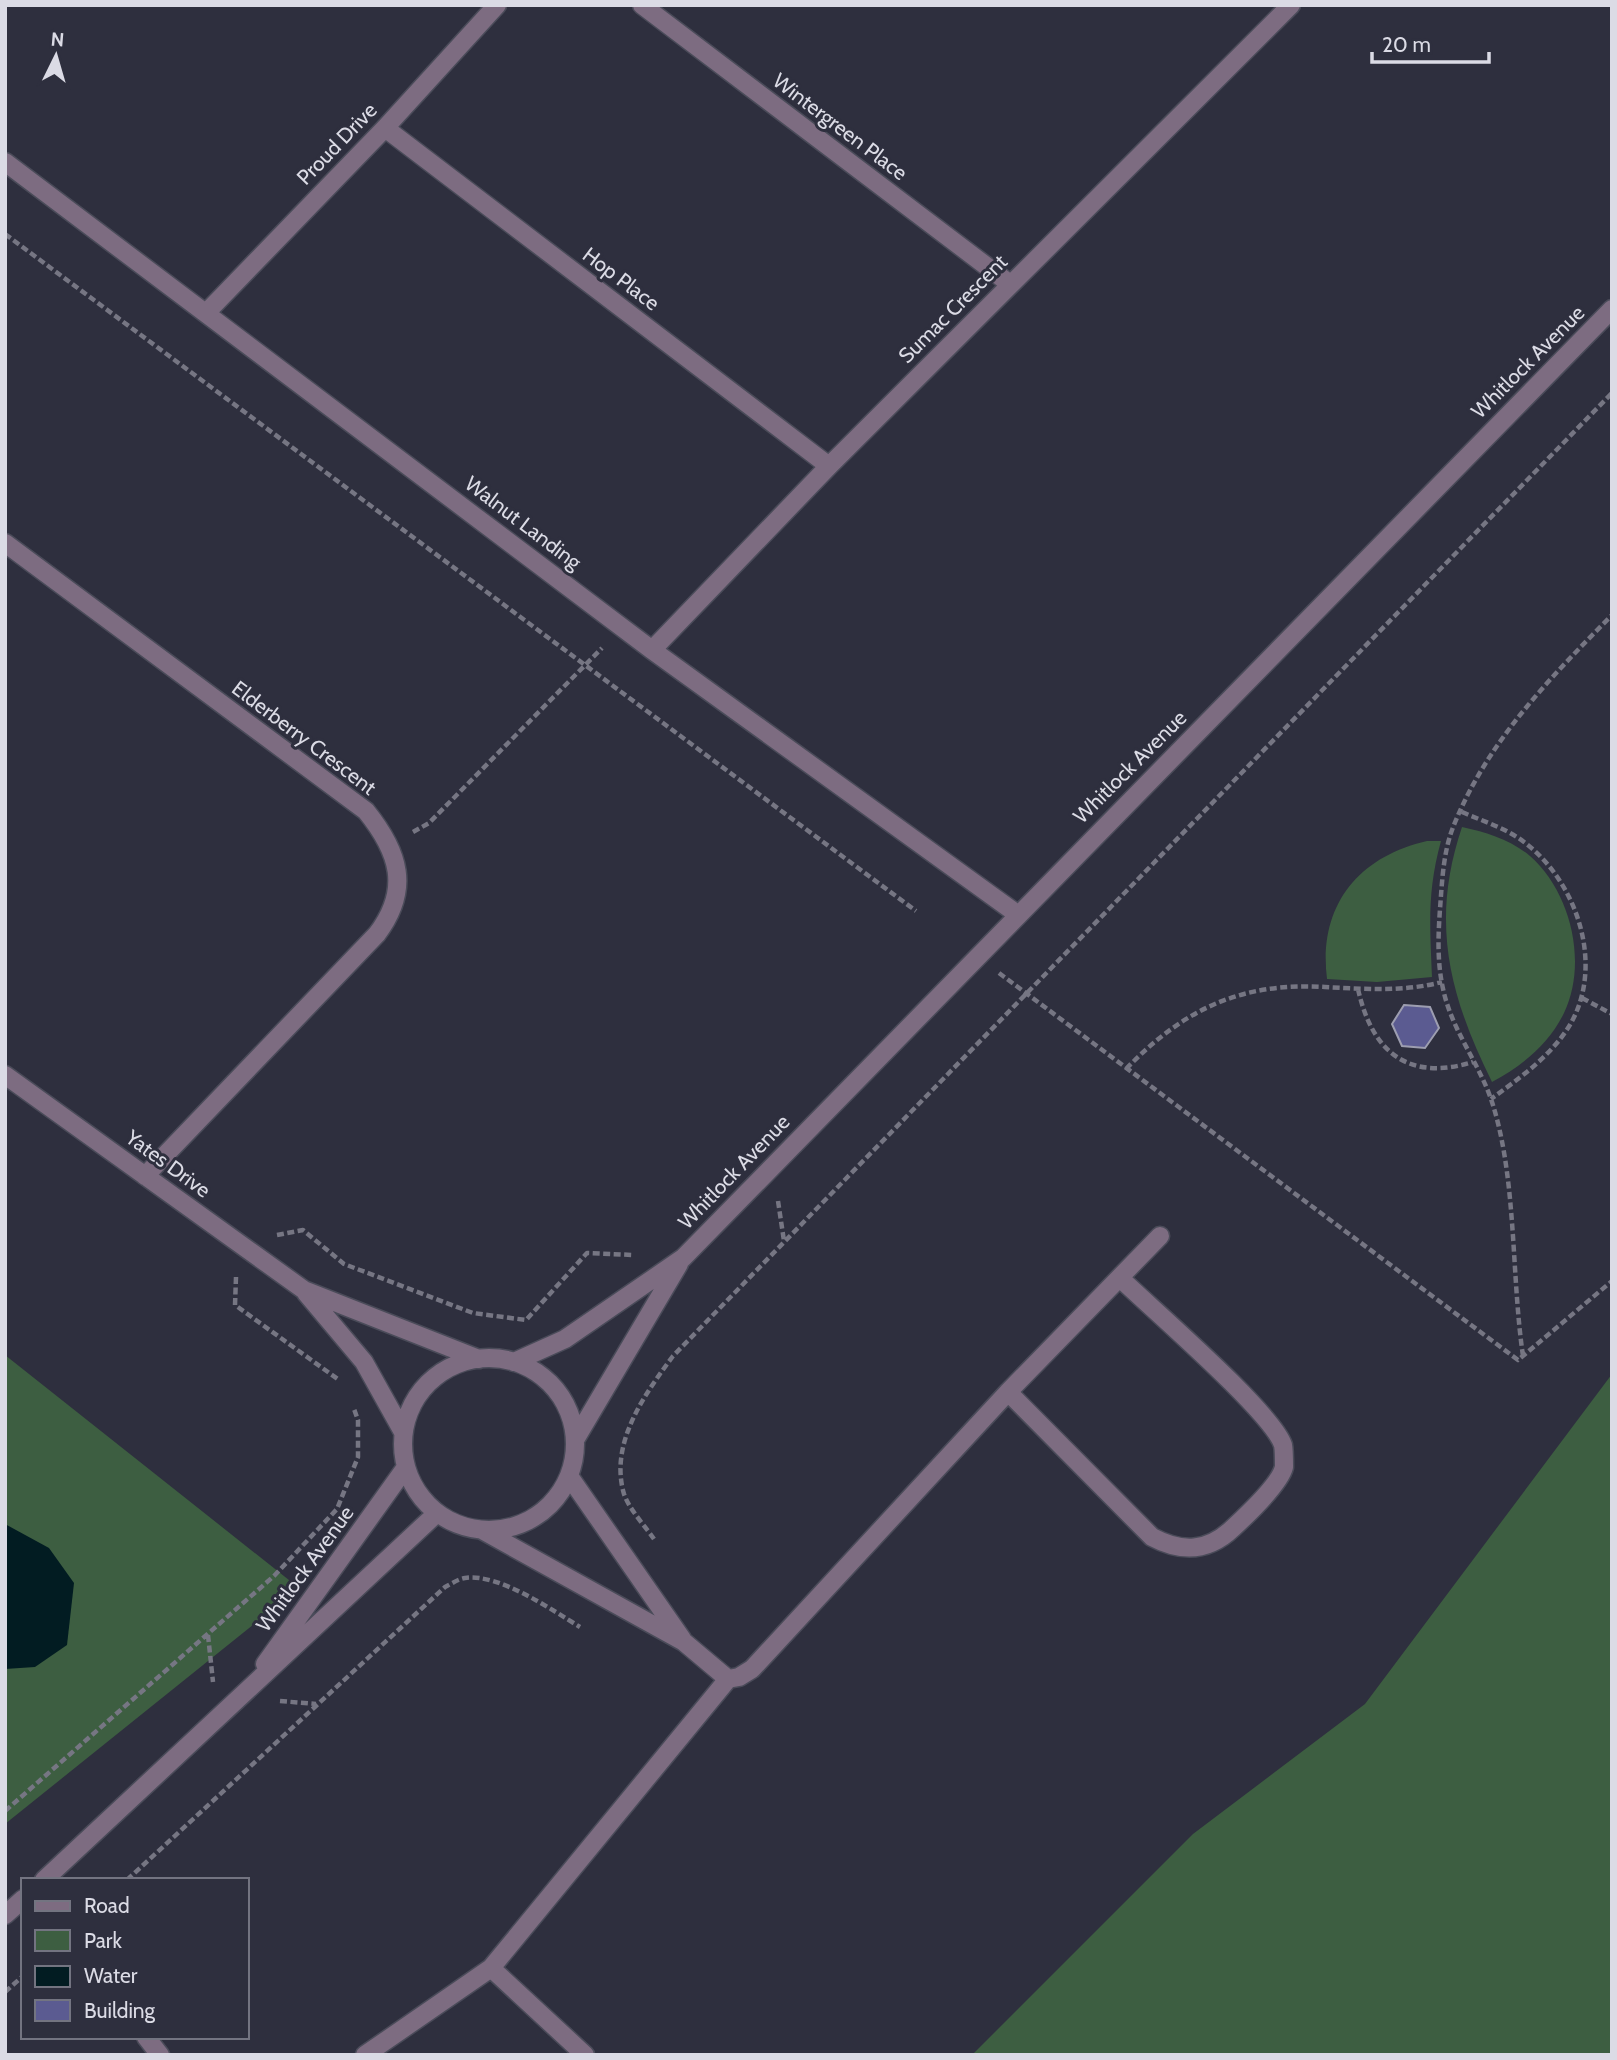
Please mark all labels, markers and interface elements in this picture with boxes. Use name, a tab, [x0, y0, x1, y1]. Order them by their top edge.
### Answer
north arrow	[21, 21, 91, 91]
scale bar	[1372, 21, 1489, 65]
text: N	[50, 28, 65, 52]
text: 20 m	[1382, 32, 1431, 57]
street label: Wintergreen Place	[768, 68, 913, 185]
street label: Proud Drive	[291, 97, 382, 190]
street label: Hop Place	[578, 242, 665, 316]
street label: Sumac Crescent	[893, 249, 1012, 368]
street label: Whitlock Avenue	[1466, 300, 1589, 423]
street label: Walnut Landing	[460, 471, 587, 575]
street label: Elderberry Crescent	[227, 675, 381, 800]
street label: Whitlock Avenue	[1068, 705, 1191, 828]
street label: Whitlock Avenue	[673, 1109, 795, 1234]
street label: Yates Drive	[120, 1124, 216, 1203]
street label: Whitlock Avenue	[251, 1501, 359, 1637]
legend	[21, 1878, 248, 2039]
text: Road	[84, 1893, 130, 1918]
text: Park	[84, 1928, 122, 1953]
text: Water	[84, 1963, 138, 1988]
text: Building	[84, 1998, 156, 2023]

